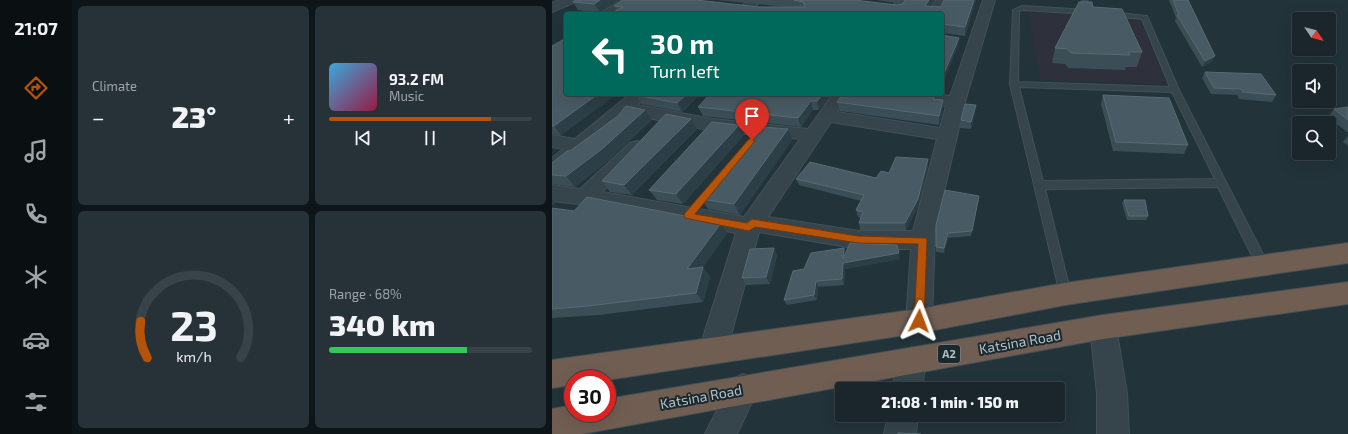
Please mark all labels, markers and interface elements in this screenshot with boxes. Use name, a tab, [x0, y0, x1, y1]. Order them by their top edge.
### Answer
north arrow	[1292, 12, 1336, 56]
map controls	[1292, 12, 1336, 160]
text: 21:07	[14, 17, 58, 39]
text: 30 m	[650, 26, 714, 60]
icon: left	[584, 28, 636, 80]
text: Turn left	[650, 60, 720, 82]
button: sound	[1292, 64, 1336, 108]
text: 93.2 FM	[389, 70, 444, 88]
icon: directions	[22, 74, 50, 102]
text: Climate	[92, 78, 137, 94]
text: Music	[389, 88, 424, 104]
text: 23°	[171, 98, 216, 134]
pin	[735, 99, 769, 140]
text: −	[92, 104, 105, 130]
text: +	[283, 104, 295, 130]
icon: arrive	[741, 105, 763, 127]
button: search	[1292, 116, 1336, 160]
icon: previous	[352, 127, 374, 149]
icon: pause	[419, 127, 441, 149]
icon: next	[487, 127, 509, 149]
icon: music	[22, 137, 50, 165]
icon: phone	[22, 200, 50, 228]
icon: climate	[22, 263, 50, 291]
text: Range · 68%	[329, 286, 402, 302]
text: 23	[170, 298, 217, 348]
position arrow	[898, 300, 940, 342]
text: 340 km	[329, 306, 436, 342]
icon: car	[22, 326, 50, 354]
street label: Katsina Road	[978, 326, 1062, 357]
road number: A2	[938, 345, 960, 363]
text: km/h	[176, 347, 211, 364]
speed limit sign: 30	[564, 370, 616, 422]
street label: Katsina Road	[659, 381, 743, 412]
icon: filters	[22, 388, 50, 416]
text: 21:08 · 1 min · 150 m	[881, 393, 1019, 411]

